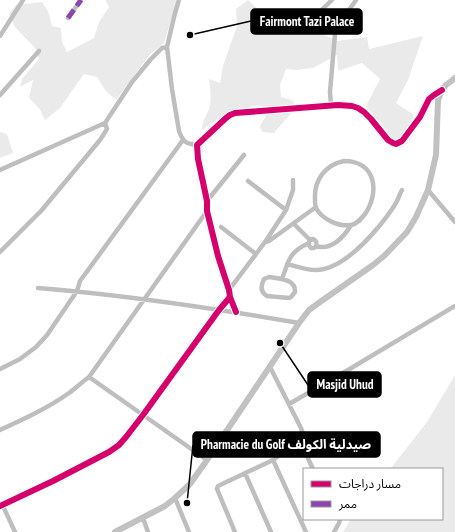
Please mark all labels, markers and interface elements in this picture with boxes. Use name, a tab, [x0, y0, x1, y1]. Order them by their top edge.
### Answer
callout: Fairmont Tazi Palace	[251, 9, 362, 34]
text: Fairmont Tazi Palace	[260, 13, 355, 30]
callout: Masjid Uhud	[308, 372, 381, 397]
text: Masjid Uhud	[317, 376, 374, 393]
callout: Pharmacie du Golf صيدلية الكولف	[193, 432, 380, 457]
text: Pharmacie du Golf صيدلية الكولف	[201, 436, 371, 453]
legend	[303, 468, 443, 520]
text: مسار دراجات	[339, 476, 401, 491]
text: ممر	[338, 496, 357, 511]

